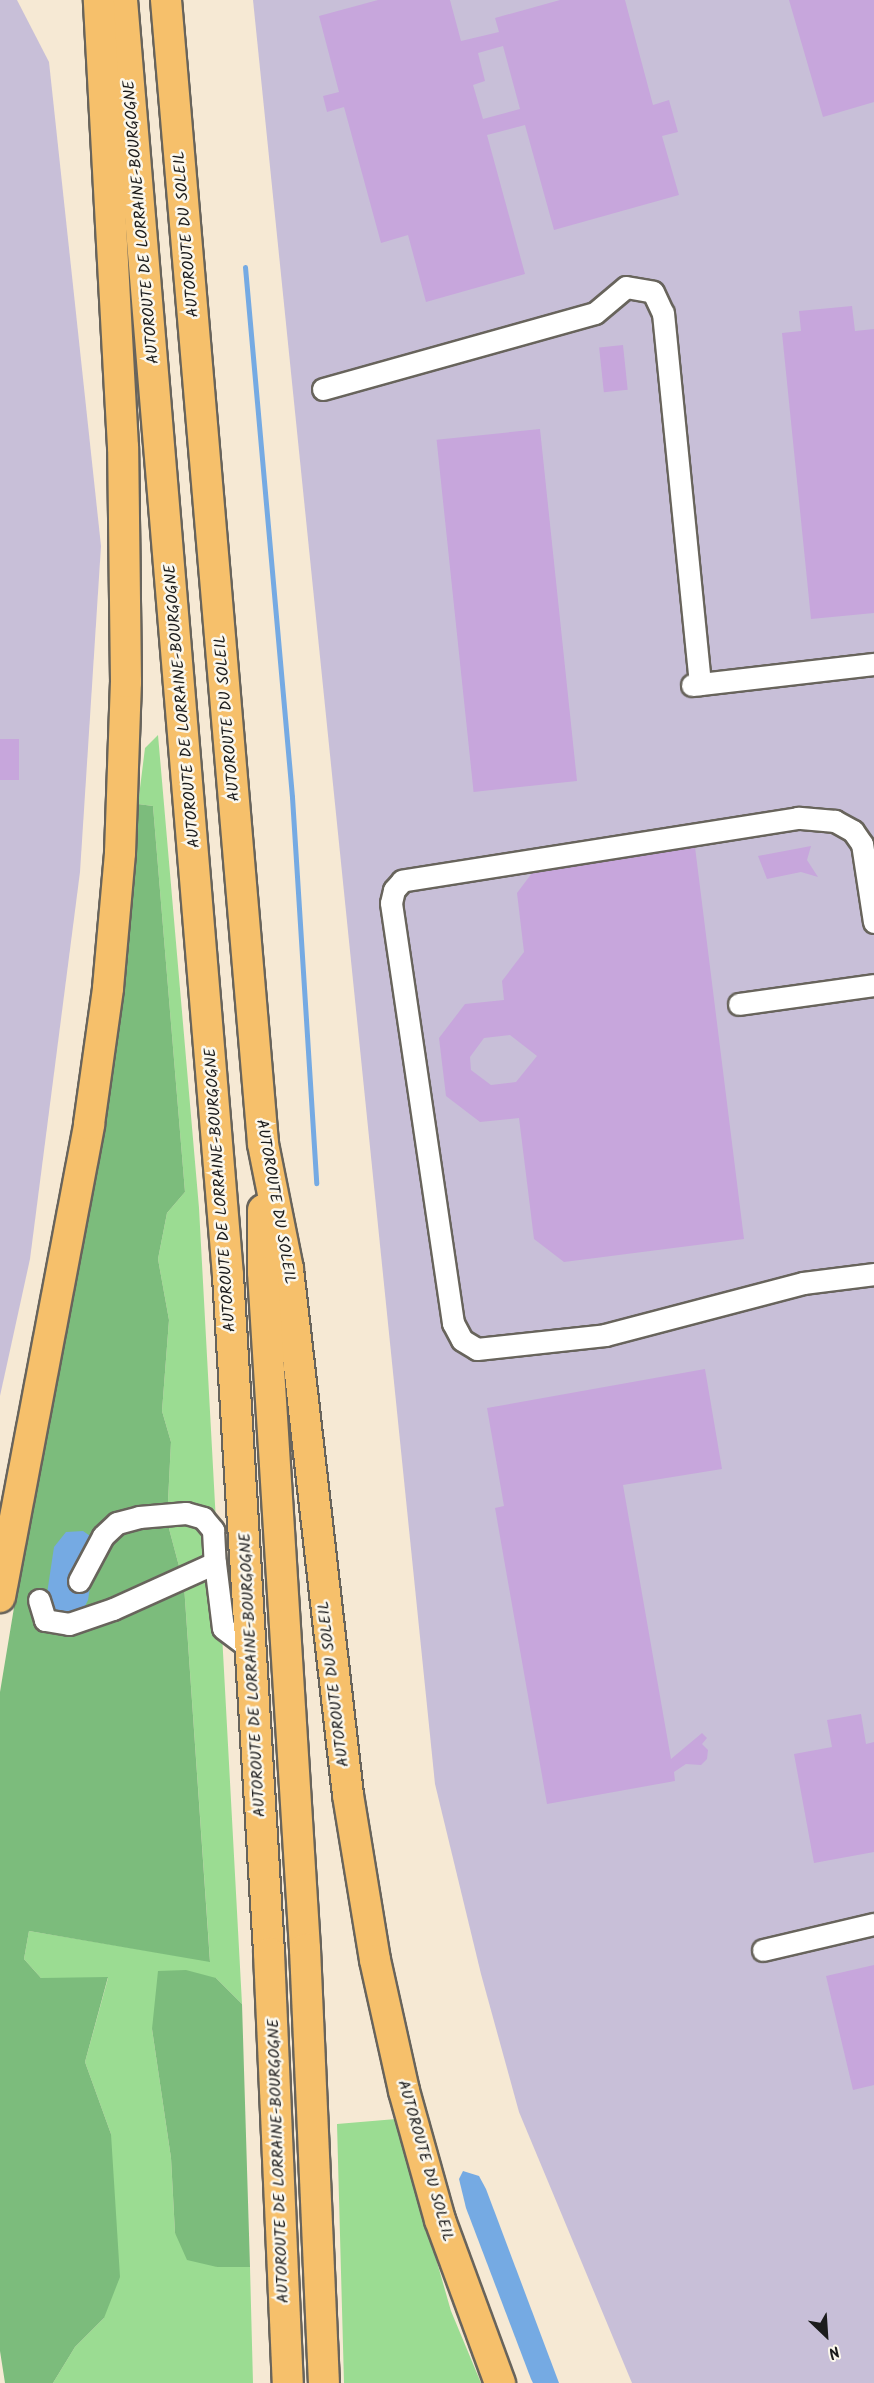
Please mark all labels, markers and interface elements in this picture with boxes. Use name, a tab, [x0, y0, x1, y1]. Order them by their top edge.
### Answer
street label: AUTOROUTE DE LORRAINE-BOURGOGNE	[120, 79, 164, 365]
street label: AUTOROUTE DU SOLEIL	[170, 150, 204, 318]
street label: AUTOROUTE DE LORRAINE-BOURGOGNE	[161, 563, 205, 849]
street label: AUTOROUTE DU SOLEIL	[211, 634, 245, 802]
street label: AUTOROUTE DE LORRAINE-BOURGOGNE	[201, 1047, 241, 1333]
street label: AUTOROUTE DU SOLEIL	[251, 1118, 299, 1286]
street label: AUTOROUTE DE LORRAINE-BOURGOGNE	[236, 1532, 270, 1818]
street label: AUTOROUTE DU SOLEIL	[314, 1600, 354, 1768]
street label: AUTOROUTE DE LORRAINE-BOURGOGNE	[264, 2018, 294, 2304]
street label: AUTOROUTE DU SOLEIL	[393, 2078, 457, 2244]
north arrow	[796, 2305, 856, 2365]
text: N	[824, 2338, 844, 2365]

